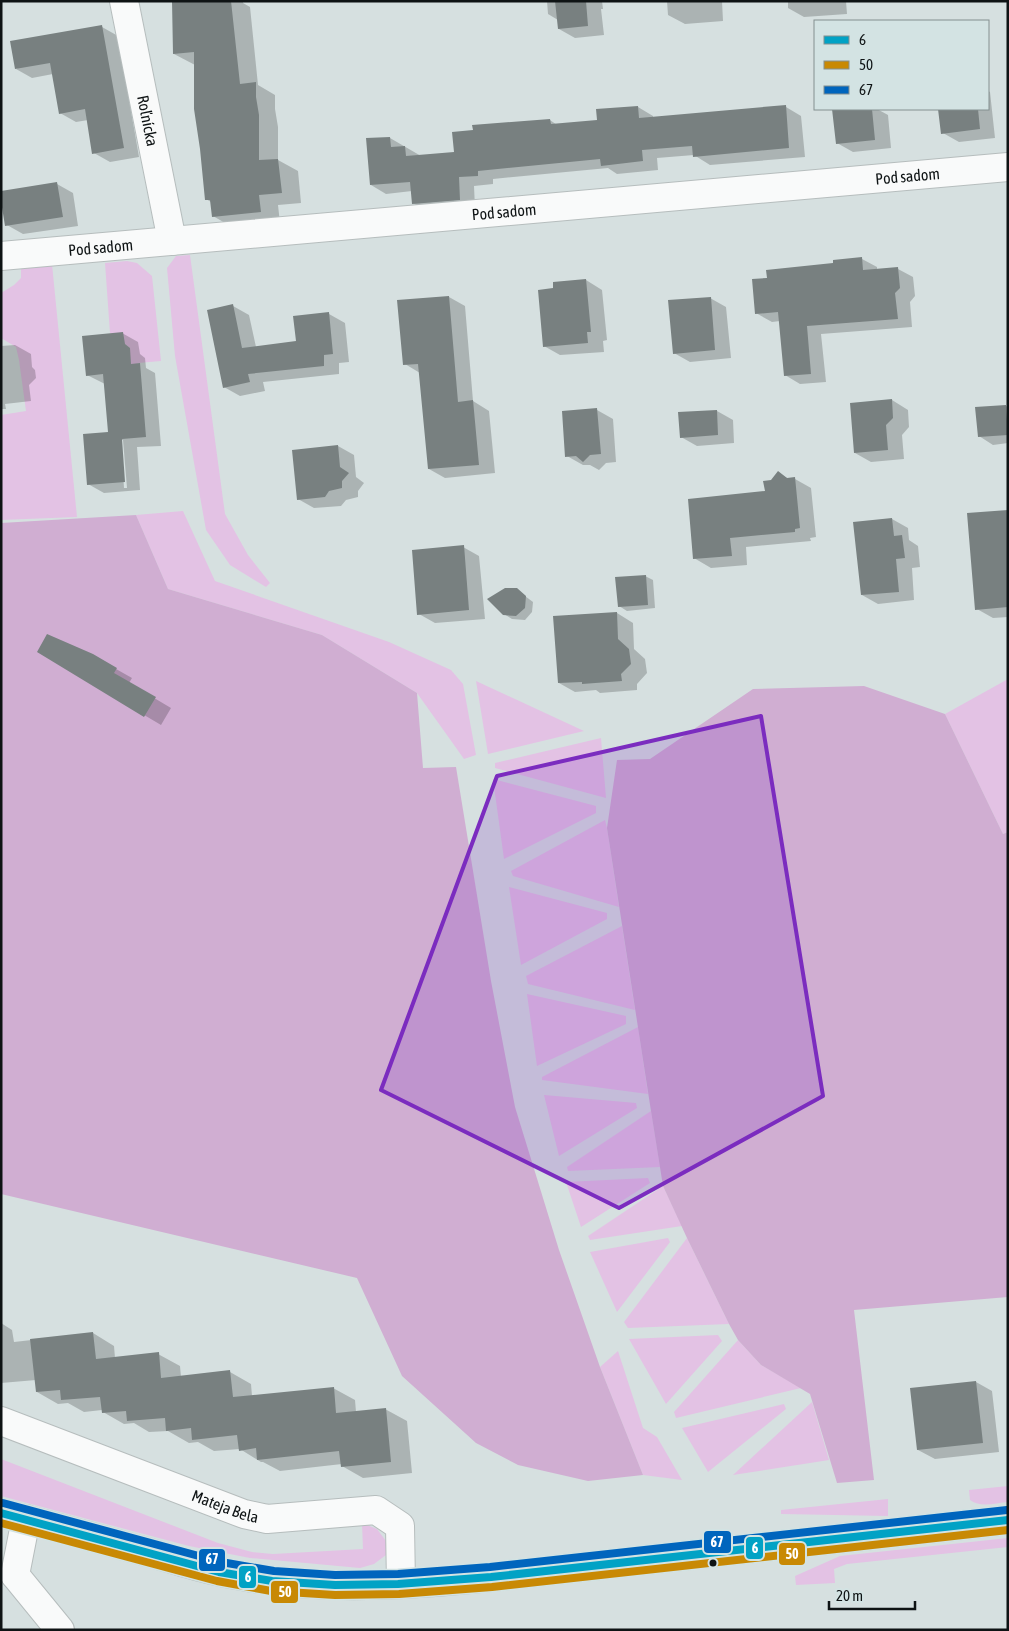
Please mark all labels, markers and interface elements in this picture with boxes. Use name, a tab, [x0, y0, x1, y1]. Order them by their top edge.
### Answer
legend	[814, 20, 989, 110]
text: 6	[859, 31, 866, 48]
text: 50	[859, 56, 873, 73]
text: 67	[859, 81, 873, 98]
street label: Roľnícka	[134, 94, 162, 148]
street label: Pod sadom	[874, 164, 941, 188]
street label: Pod sadom	[471, 200, 537, 223]
street label: Pod sadom	[68, 235, 134, 259]
street label: Mateja Bela	[189, 1486, 260, 1526]
line badge: 67	[703, 1530, 732, 1554]
text: 67	[710, 1534, 724, 1550]
line badge: 6	[745, 1536, 764, 1560]
text: 6	[752, 1540, 759, 1556]
line badge: 50	[778, 1542, 806, 1566]
text: 50	[785, 1546, 799, 1562]
line badge: 67	[198, 1548, 226, 1572]
text: 67	[205, 1551, 219, 1567]
unlabelled marker	[708, 1558, 718, 1568]
line badge: 6	[238, 1565, 257, 1589]
text: 6	[245, 1569, 252, 1585]
scale bar	[829, 1578, 915, 1610]
line badge: 50	[270, 1580, 299, 1604]
text: 50	[278, 1584, 292, 1600]
text: 20 m	[836, 1587, 863, 1604]

